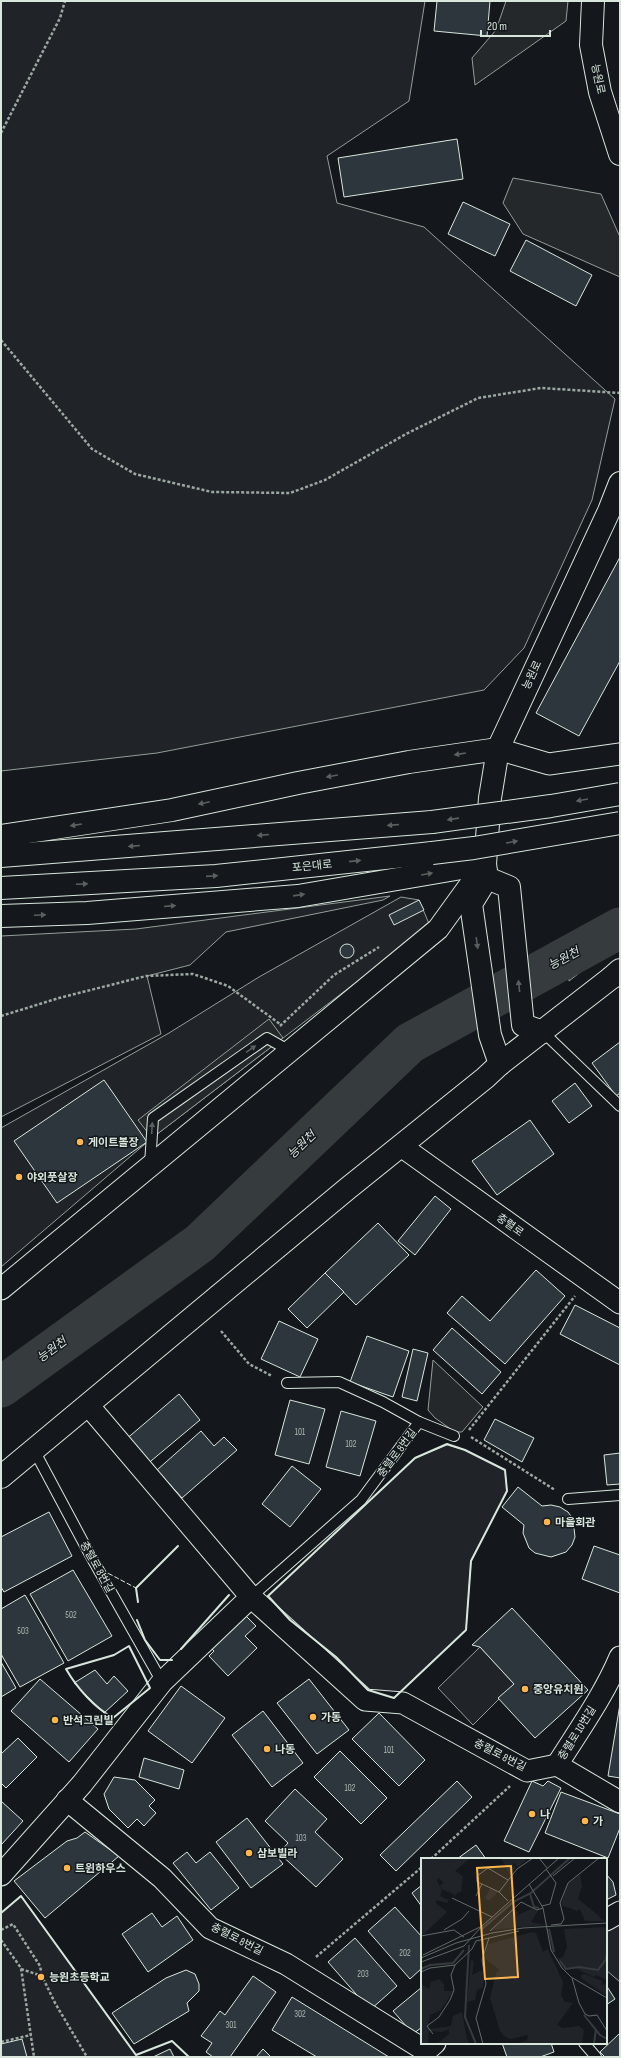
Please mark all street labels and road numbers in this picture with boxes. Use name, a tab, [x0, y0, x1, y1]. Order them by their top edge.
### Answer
street label: 능원로	[588, 63, 608, 95]
street label: 능원로	[520, 658, 544, 692]
street label: 포은대로	[291, 857, 333, 875]
street label: 충렬로	[494, 1211, 526, 1239]
street label: 충렬로 8번길	[375, 1426, 419, 1480]
street label: 충렬로 8번길	[77, 1539, 117, 1595]
street label: 충렬로 10번길	[555, 1704, 599, 1762]
street label: 충렬로 8번길	[472, 1736, 528, 1774]
street label: 충렬로 8번길	[209, 1920, 265, 1958]

